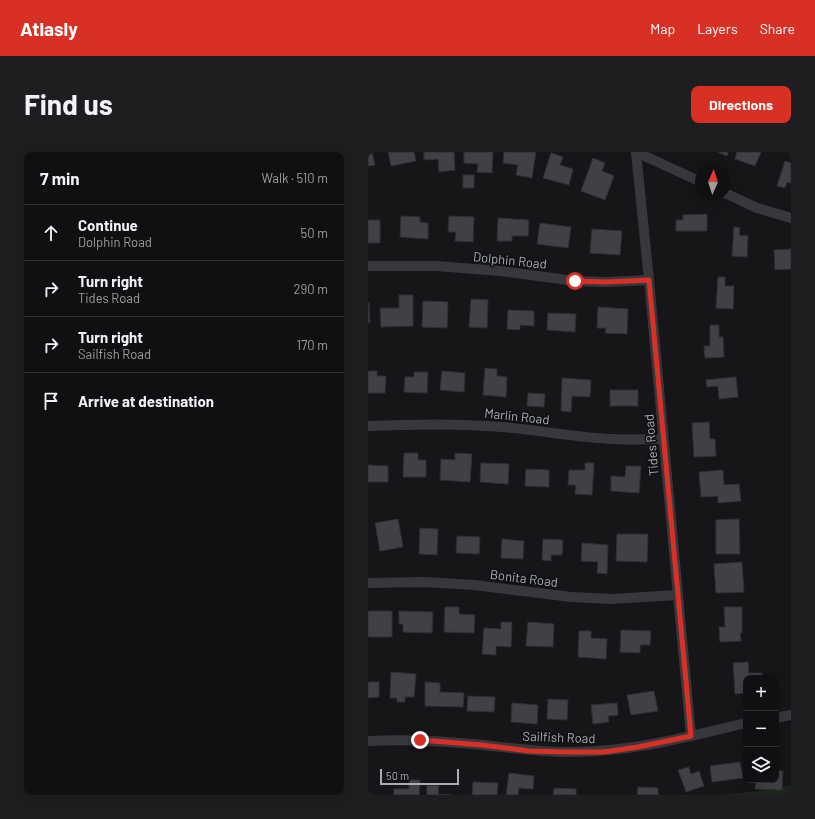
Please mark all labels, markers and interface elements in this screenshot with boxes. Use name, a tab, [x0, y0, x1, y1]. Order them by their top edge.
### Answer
text: Atlasly	[20, 17, 78, 40]
text: Map	[650, 20, 675, 37]
text: Layers	[697, 20, 738, 37]
text: Share	[760, 20, 795, 37]
button: Directions	[691, 86, 791, 123]
text: Find us	[24, 87, 113, 121]
north arrow	[695, 164, 731, 200]
text: 7 min	[40, 168, 80, 188]
text: Walk · 510 m	[262, 170, 328, 186]
text: Continue	[78, 216, 138, 234]
icon: ahead	[40, 222, 62, 244]
text: 50 m	[301, 225, 328, 241]
text: Dolphin Road	[78, 234, 152, 250]
street label: Dolphin Road	[472, 248, 548, 272]
text: Turn right	[78, 272, 143, 290]
route start	[566, 272, 584, 290]
icon: right	[40, 278, 62, 300]
text: 290 m	[294, 281, 328, 297]
text: Tides Road	[78, 290, 140, 306]
text: Turn right	[78, 328, 143, 346]
icon: right	[40, 334, 62, 356]
text: 170 m	[297, 337, 328, 353]
text: Sailfish Road	[78, 346, 151, 362]
icon: arrive	[40, 390, 62, 412]
text: Arrive at destination	[78, 392, 214, 410]
street label: Marlin Road	[484, 405, 550, 427]
street label: Tides Road	[640, 413, 662, 477]
street label: Bonita Road	[489, 566, 559, 590]
map controls	[743, 675, 779, 783]
button: +	[743, 675, 779, 711]
button: −	[743, 711, 779, 747]
street label: Sailfish Road	[522, 728, 596, 746]
route end	[411, 731, 429, 749]
button: layers	[743, 747, 779, 783]
scale bar	[380, 767, 459, 786]
text: 50 m	[386, 769, 409, 782]

